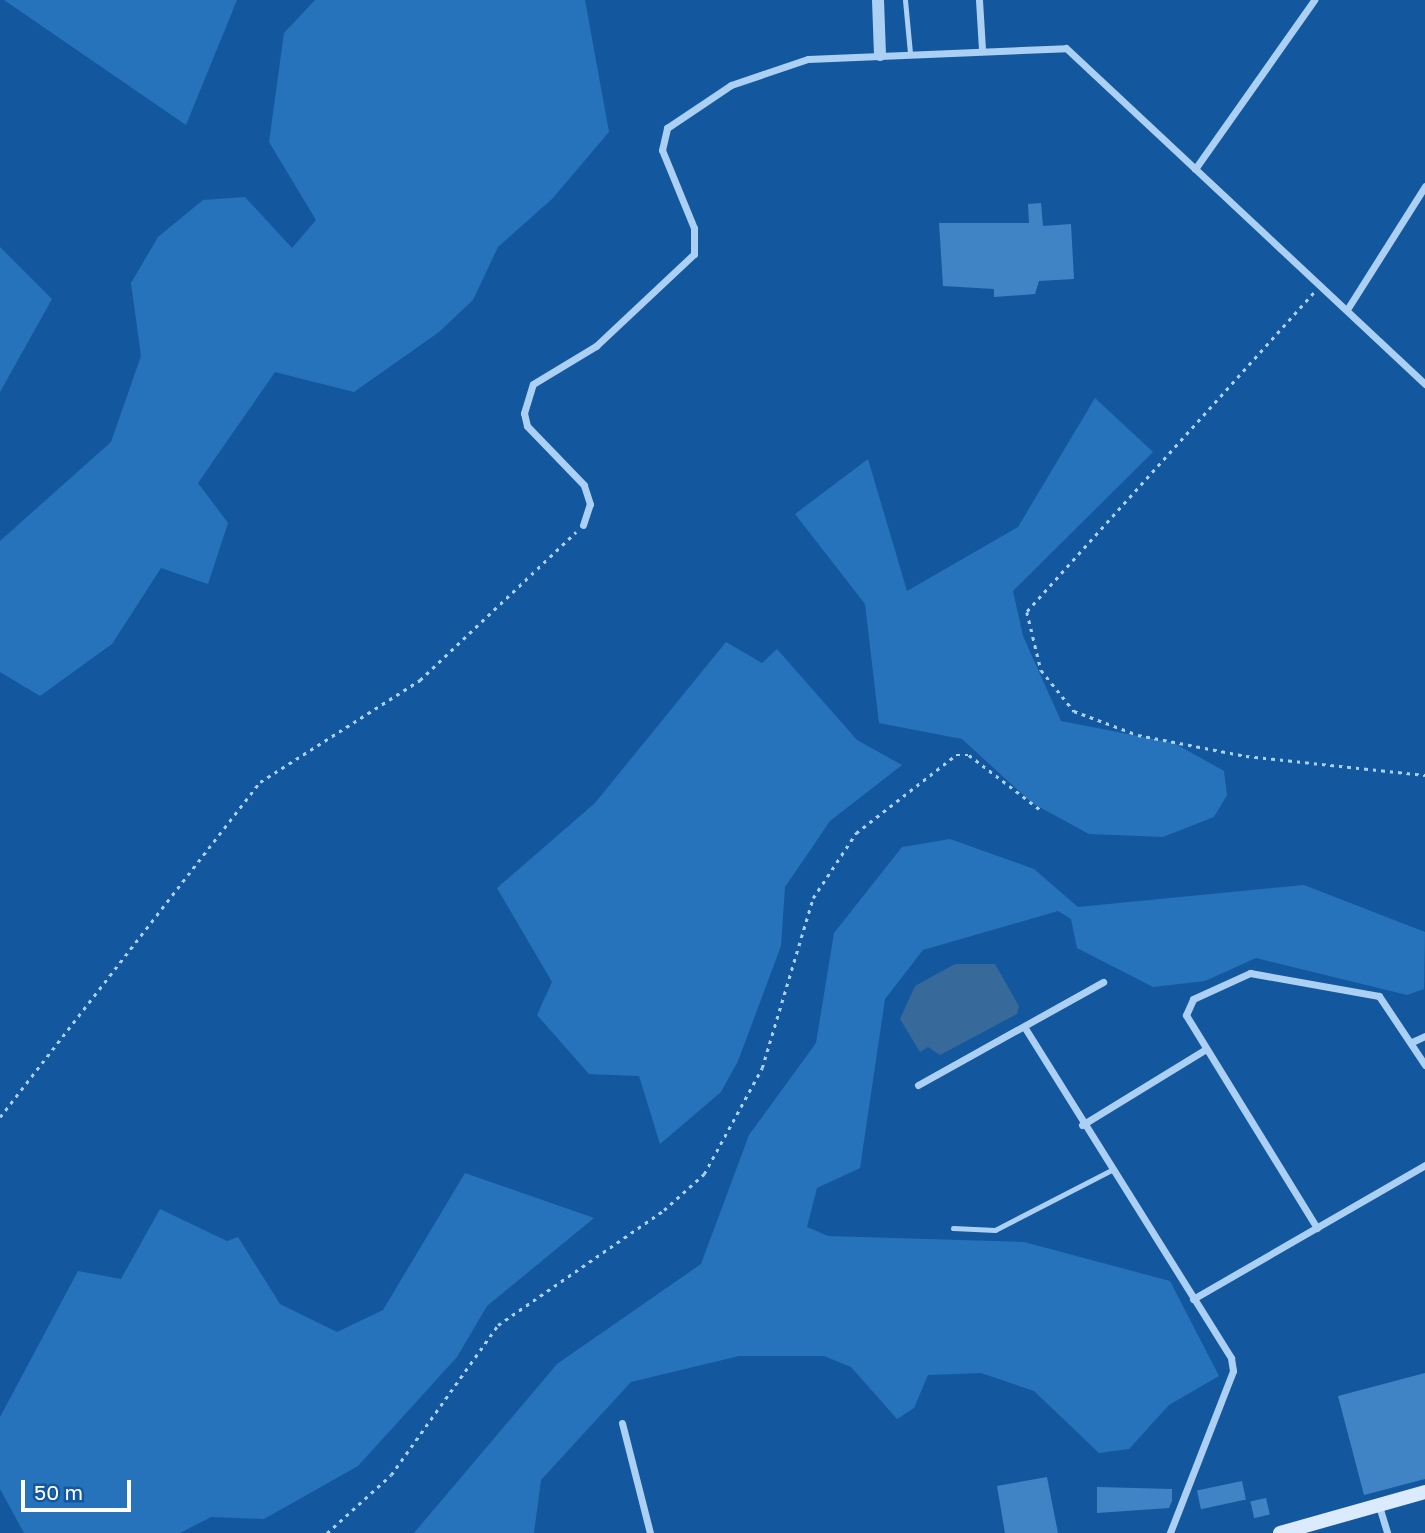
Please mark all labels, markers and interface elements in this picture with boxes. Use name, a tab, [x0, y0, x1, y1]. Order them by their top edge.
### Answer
scale bar	[24, 1466, 135, 1510]
text: 50 m	[34, 1479, 83, 1505]

